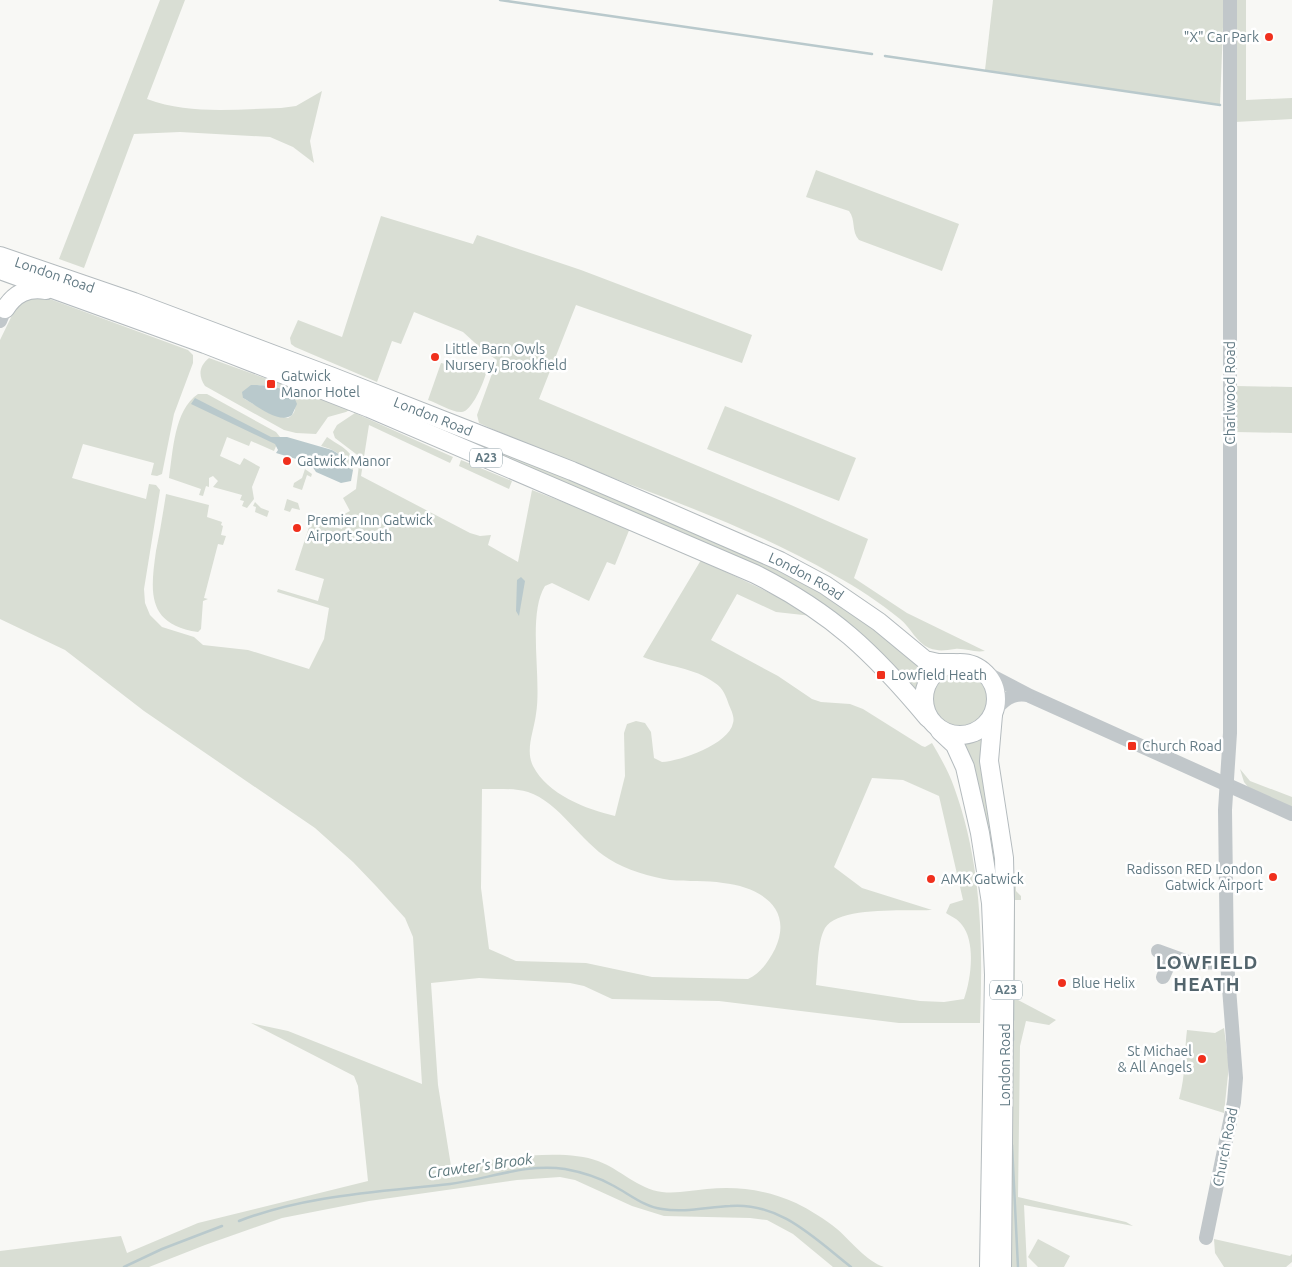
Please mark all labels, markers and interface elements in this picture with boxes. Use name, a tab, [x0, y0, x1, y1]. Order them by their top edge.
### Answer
place label: "X" Car Park	[1184, 29, 1259, 45]
marker: "X" Car Park	[1263, 31, 1275, 43]
street label: London Road	[13, 254, 97, 296]
place label: Little Barn Owls Nursery, Brookfield	[445, 341, 567, 373]
street label: Charlwood Road	[1222, 341, 1238, 445]
marker: Little Barn Owls Nursery, Brookfield	[429, 351, 441, 363]
place label: Gatwick Manor Hotel	[281, 368, 360, 400]
marker: Gatwick Manor Hotel	[265, 378, 277, 390]
street label: London Road	[392, 394, 475, 439]
road number: A23	[470, 448, 502, 468]
place label: Gatwick Manor	[297, 453, 392, 469]
marker: Gatwick Manor	[281, 455, 293, 467]
place label: Premier Inn Gatwick Airport South	[307, 512, 433, 544]
marker: Premier Inn Gatwick Airport South	[291, 522, 303, 534]
street label: London Road	[766, 549, 847, 603]
place label: Lowfield Heath	[891, 667, 987, 683]
marker: Lowfield Heath	[875, 669, 887, 681]
place label: Church Road	[1142, 738, 1222, 754]
marker: Church Road	[1126, 740, 1138, 752]
place label: Radisson RED London Gatwick Airport	[1127, 861, 1263, 893]
place label: AMK Gatwick	[941, 871, 1024, 887]
marker: Radisson RED London Gatwick Airport	[1267, 871, 1279, 883]
marker: AMK Gatwick	[925, 873, 937, 885]
district label: LOWFIELD HEATH	[1156, 951, 1258, 995]
place label: Blue Helix	[1072, 975, 1135, 991]
marker: Blue Helix	[1056, 977, 1068, 989]
road number: A23	[990, 980, 1022, 1000]
street label: London Road	[997, 1023, 1013, 1107]
place label: St Michael & All Angels	[1117, 1043, 1192, 1075]
marker: St Michael & All Angels	[1196, 1053, 1208, 1065]
street label: Church Road	[1210, 1106, 1240, 1188]
water label: Crawter's Brook	[426, 1150, 534, 1181]

